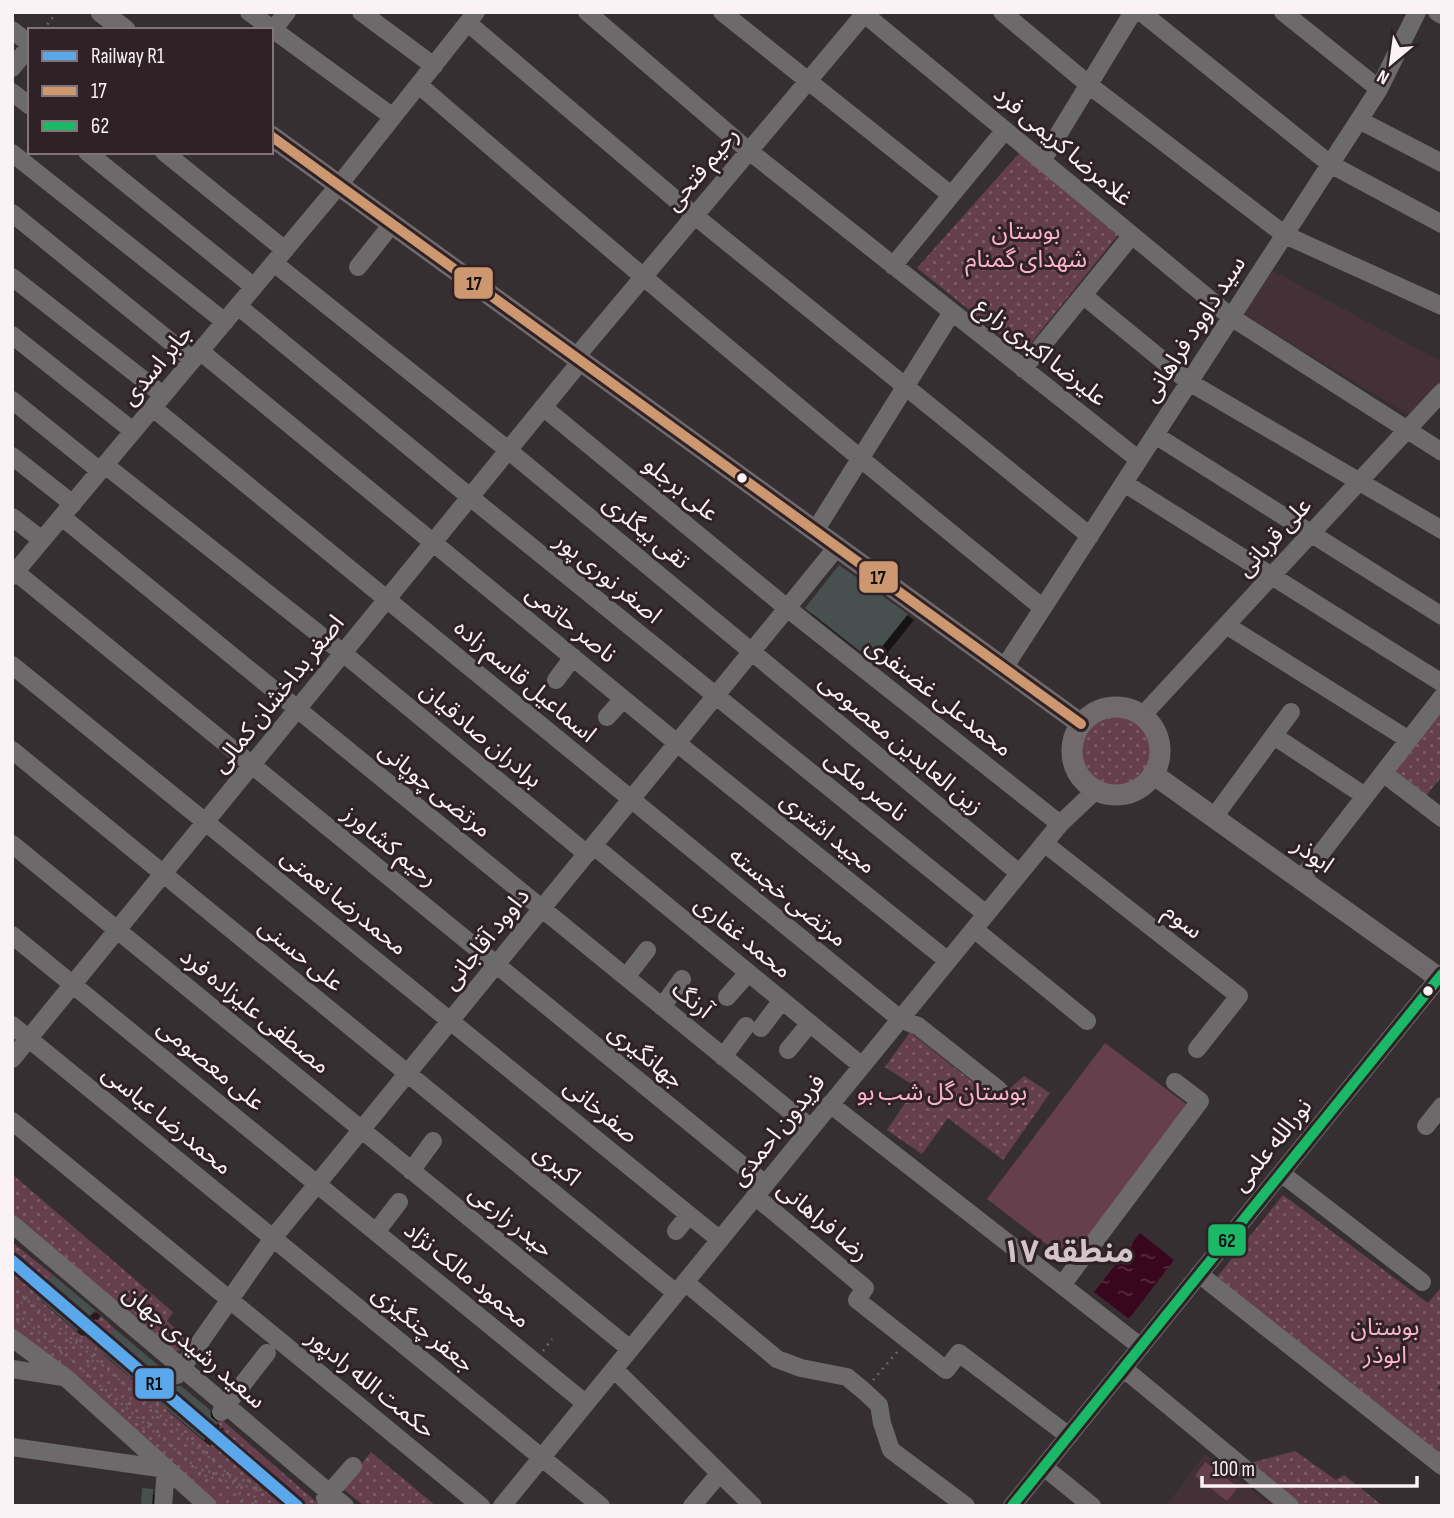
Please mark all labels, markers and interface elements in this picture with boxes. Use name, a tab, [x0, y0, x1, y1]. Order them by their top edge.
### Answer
legend	[28, 28, 273, 154]
north arrow	[1356, 28, 1426, 98]
text: Railway R1	[91, 44, 165, 69]
text: N	[1373, 64, 1394, 89]
text: 17	[91, 79, 107, 104]
street label: غلامرضا کریمی فرد	[988, 79, 1138, 213]
text: 62	[91, 114, 109, 139]
street label: رحیم فتحی	[658, 121, 747, 218]
park label: بوستان شهدای گمنام	[965, 217, 1087, 277]
street label: سید داوود فراهانی	[1136, 250, 1252, 408]
line badge: 17	[453, 266, 494, 300]
text: 17	[466, 273, 483, 296]
street label: علیرضا اکبری زارع	[968, 291, 1113, 414]
street label: جابر اسدی	[115, 319, 199, 411]
street label: علی برجلو	[638, 450, 724, 528]
unlabelled marker	[735, 471, 749, 485]
street label: تقی بیگلری	[597, 488, 695, 576]
street label: علی قربانی	[1230, 491, 1318, 583]
street label: اصغر نوری پور	[548, 525, 667, 630]
line badge: 17	[858, 560, 899, 594]
text: 17	[870, 567, 887, 590]
street label: ناصر حاتمی	[520, 579, 622, 669]
street label: اصغر بداخشان کمالی	[206, 609, 350, 779]
street label: اسماعیل قاسم زاده	[447, 613, 602, 750]
street label: محمدعلی غضنفری	[860, 631, 1018, 763]
street label: زین العابدین معصومی	[813, 667, 989, 821]
street label: برادران صادقیان	[414, 676, 548, 794]
street label: مرتضی چوپانی	[373, 736, 497, 844]
street label: ناصر ملکی	[819, 744, 913, 828]
street label: مجید اشتری	[774, 786, 882, 880]
street label: رحیم کشاورز	[335, 798, 443, 895]
street label: ابوذر	[1286, 830, 1339, 880]
street label: مرتضی خجسته	[723, 841, 853, 953]
street label: محمدرضا نعمتی	[275, 842, 413, 962]
street label: داوود آقاجانی	[436, 882, 536, 996]
street label: محمد غفاری	[689, 889, 797, 985]
street label: سوم	[1156, 897, 1208, 948]
street label: علی حسنی	[253, 912, 349, 998]
street label: مصطفی علیزاده فرد	[174, 942, 336, 1080]
street label: آرنگ	[666, 975, 719, 1026]
unlabelled marker	[1421, 984, 1435, 998]
street label: علی معصومی	[151, 1013, 271, 1117]
street label: جهانگیری	[602, 1017, 690, 1095]
street label: محمدرضا عباسی	[96, 1059, 238, 1181]
street label: فریدون احمدی	[724, 1068, 832, 1192]
street label: صفرخانی	[558, 1072, 644, 1150]
park label: بوستان گل شب بو	[857, 1078, 1027, 1107]
street label: نورالله علمی	[1226, 1093, 1318, 1197]
street label: اکبری	[528, 1138, 586, 1192]
street label: رضا فراهانی	[771, 1174, 875, 1268]
street label: حیدر زارعی	[463, 1178, 559, 1264]
street label: محمود مالک نژاد	[398, 1215, 536, 1335]
line badge: 62	[1207, 1223, 1247, 1257]
text: 62	[1218, 1230, 1236, 1253]
district label: منطقه ۱۷	[1002, 1233, 1134, 1272]
street label: سعید رشیدی جهان	[117, 1279, 271, 1415]
street label: جعفر چنگیزی	[366, 1279, 480, 1379]
park label: بوستان ابوذر	[1351, 1313, 1419, 1370]
street label: حکمت الله رادپور	[300, 1323, 441, 1445]
line badge: R1	[134, 1367, 175, 1400]
text: R1	[146, 1373, 163, 1396]
scale bar	[1202, 1444, 1417, 1488]
text: 100 m	[1212, 1457, 1255, 1482]

